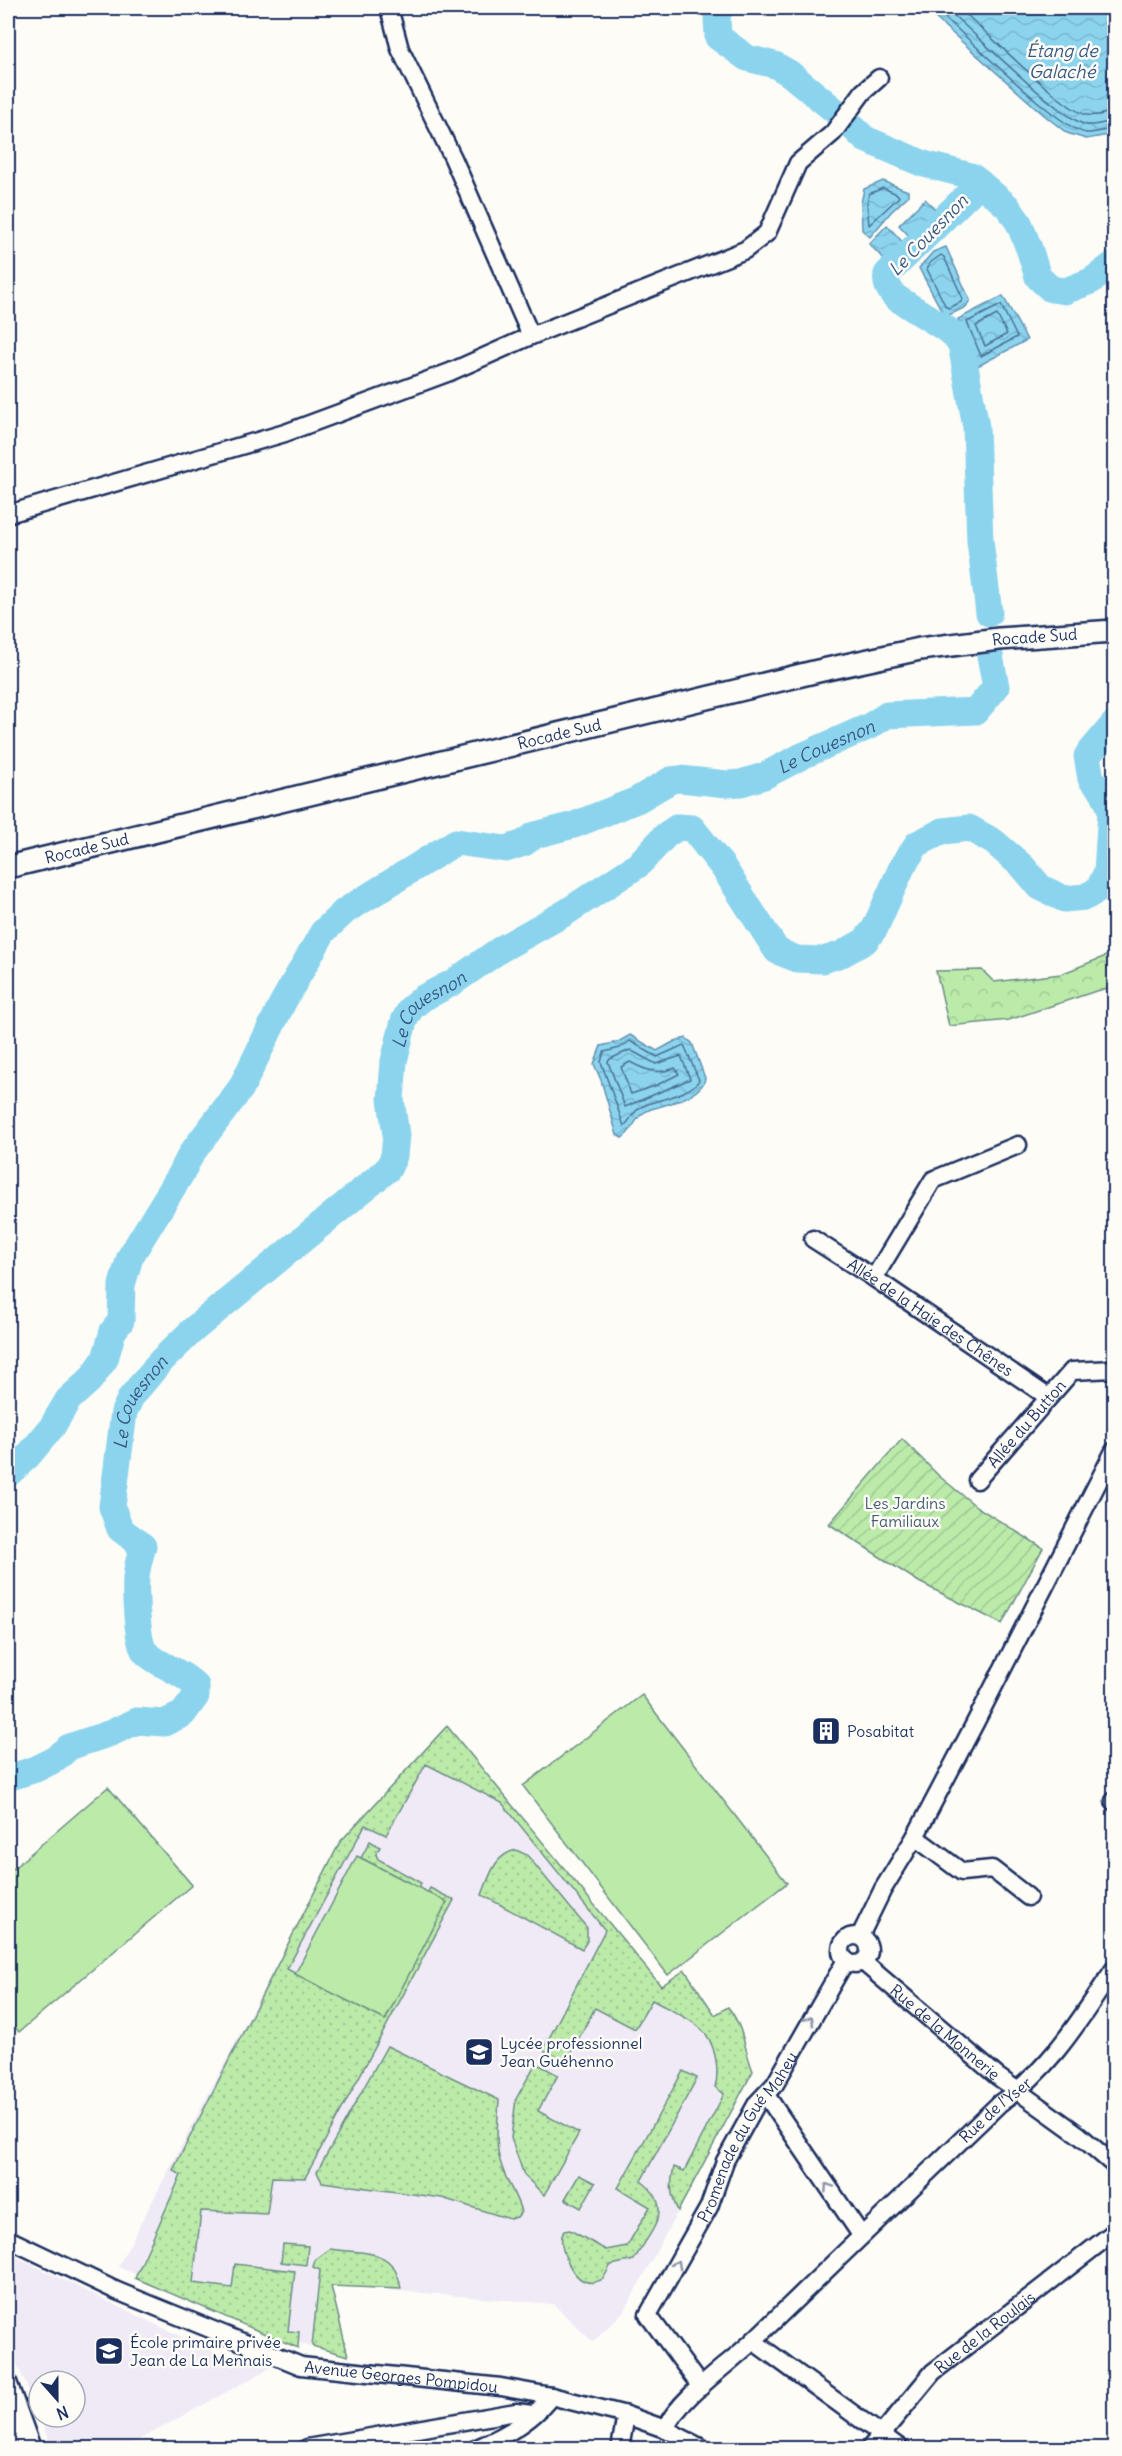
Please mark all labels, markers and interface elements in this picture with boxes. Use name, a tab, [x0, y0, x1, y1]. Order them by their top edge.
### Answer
water label: Étang de Galaché	[1026, 39, 1099, 83]
water label: Le Couesnon	[884, 189, 973, 280]
street label: Rocade Sud	[991, 624, 1078, 650]
street label: Rocade Sud	[515, 714, 603, 753]
water label: Le Couesnon	[773, 714, 878, 779]
street label: Rocade Sud	[43, 828, 131, 868]
water label: Le Couesnon	[386, 965, 471, 1050]
street label: Allée de la Haie des Chênes	[844, 1254, 1017, 1380]
water label: Le Couesnon	[108, 1350, 172, 1450]
street label: Allée du Button	[983, 1375, 1070, 1472]
park label: Les Jardins Familiaux	[864, 1493, 946, 1531]
building icon: Posabitat	[810, 1715, 842, 1747]
place label: Posabitat	[847, 1721, 915, 1741]
street label: Rue de la Monnerie	[886, 1980, 1004, 2084]
one-way arrow	[803, 2016, 814, 2027]
place label: Lycée professionnel Jean Guéhenno	[500, 2033, 642, 2071]
school or university icon: Lycée professionnel Jean Guéhenno	[463, 2036, 495, 2068]
street label: Promenade du Gué Maheu	[692, 2048, 802, 2226]
street label: Rue de l'Yser	[955, 2072, 1036, 2147]
one-way arrow	[824, 2183, 835, 2194]
one-way arrow	[670, 2260, 681, 2270]
street label: Rue de la Roulais	[930, 2287, 1039, 2377]
place label: École primaire privée Jean de La Mennais	[130, 2332, 281, 2370]
school or university icon: École primaire privée Jean de La Mennais	[93, 2335, 125, 2367]
street label: Avenue Georges Pompidou	[303, 2356, 499, 2397]
north arrow	[27, 2369, 87, 2429]
text: N	[54, 2402, 71, 2424]

